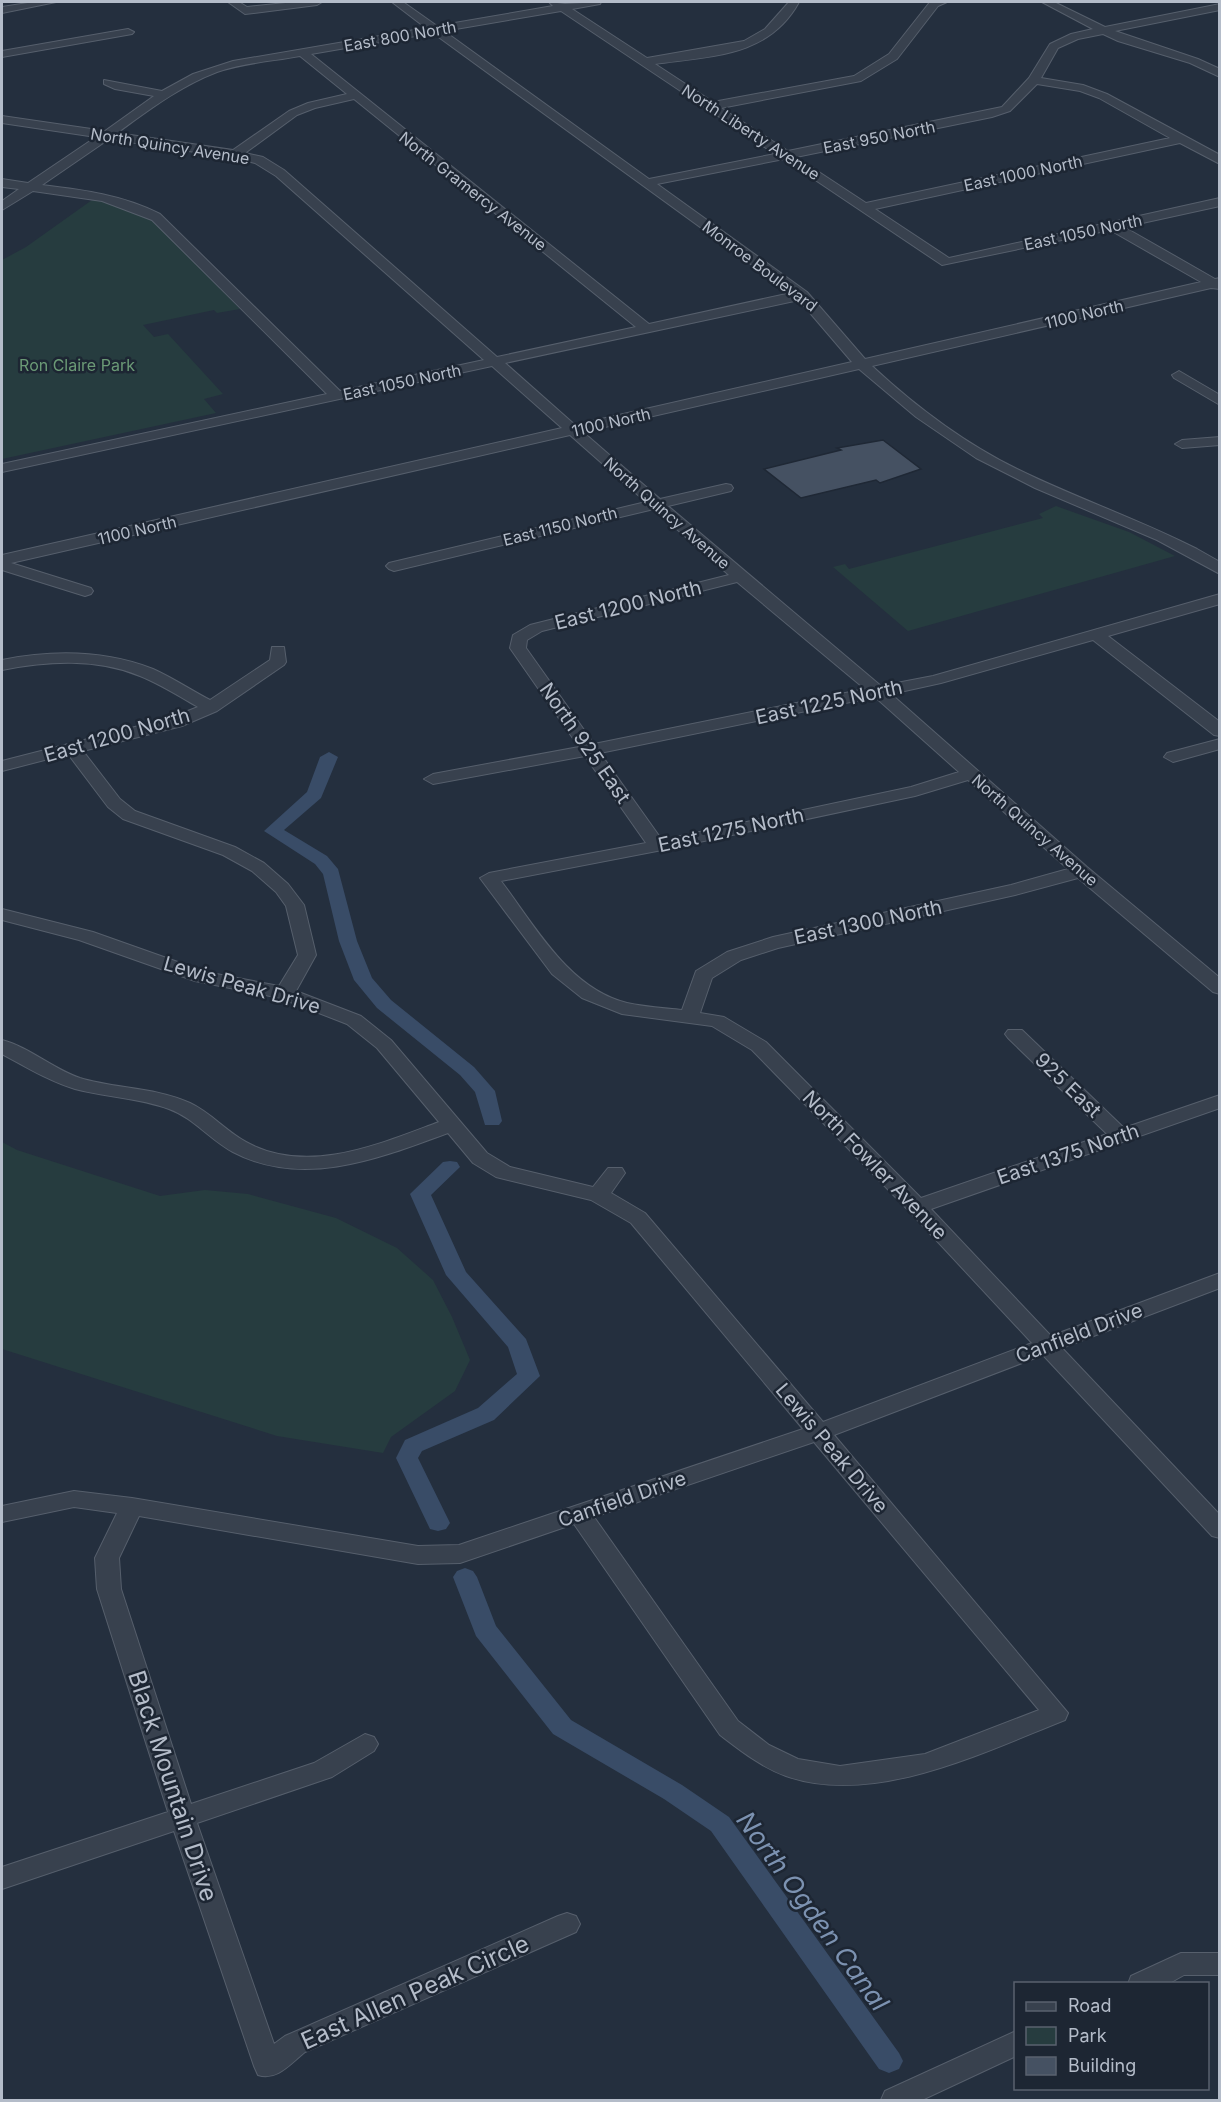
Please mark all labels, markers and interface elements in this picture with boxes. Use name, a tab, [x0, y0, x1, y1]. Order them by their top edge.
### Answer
street label: East 800 North	[342, 16, 458, 56]
street label: North Liberty Avenue	[678, 80, 824, 184]
street label: East 950 North	[821, 116, 937, 158]
street label: North Quincy Avenue	[89, 124, 251, 168]
street label: North Gramercy Avenue	[395, 127, 551, 255]
street label: East 1000 North	[962, 151, 1084, 195]
street label: East 1050 North	[1022, 210, 1144, 254]
street label: Monroe Boulevard	[699, 216, 821, 316]
street label: 1100 North	[1043, 295, 1125, 333]
park label: Ron Claire Park	[19, 355, 135, 375]
street label: East 1050 North	[341, 360, 463, 404]
street label: 1100 North	[570, 403, 652, 441]
street label: North Quincy Avenue	[600, 453, 734, 573]
street label: East 1150 North	[501, 502, 619, 550]
street label: 1100 North	[96, 511, 178, 549]
street label: East 1200 North	[552, 575, 704, 635]
street label: East 1225 North	[753, 675, 905, 729]
street label: North 925 East	[535, 678, 636, 808]
street label: East 1200 North	[41, 703, 193, 767]
street label: North Quincy Avenue	[968, 770, 1102, 890]
street label: East 1275 North	[656, 803, 806, 857]
street label: East 1300 North	[792, 895, 944, 949]
street label: Lewis Peak Drive	[161, 951, 323, 1019]
street label: 925 East	[1030, 1048, 1106, 1123]
street label: North Fowler Avenue	[798, 1086, 952, 1244]
street label: East 1375 North	[994, 1118, 1142, 1190]
street label: Canfield Drive	[1012, 1298, 1146, 1368]
street label: Lewis Peak Drive	[771, 1378, 893, 1518]
street label: Canfield Drive	[555, 1466, 689, 1532]
street label: Black Mountain Drive	[122, 1667, 224, 1905]
water label: North Ogden Canal	[730, 1805, 896, 2017]
street label: East Allen Peak Circle	[296, 1929, 534, 2055]
legend	[1014, 1982, 1209, 2090]
text: Road	[1068, 1995, 1111, 2016]
text: Park	[1068, 2025, 1107, 2046]
text: Building	[1068, 2055, 1136, 2076]

